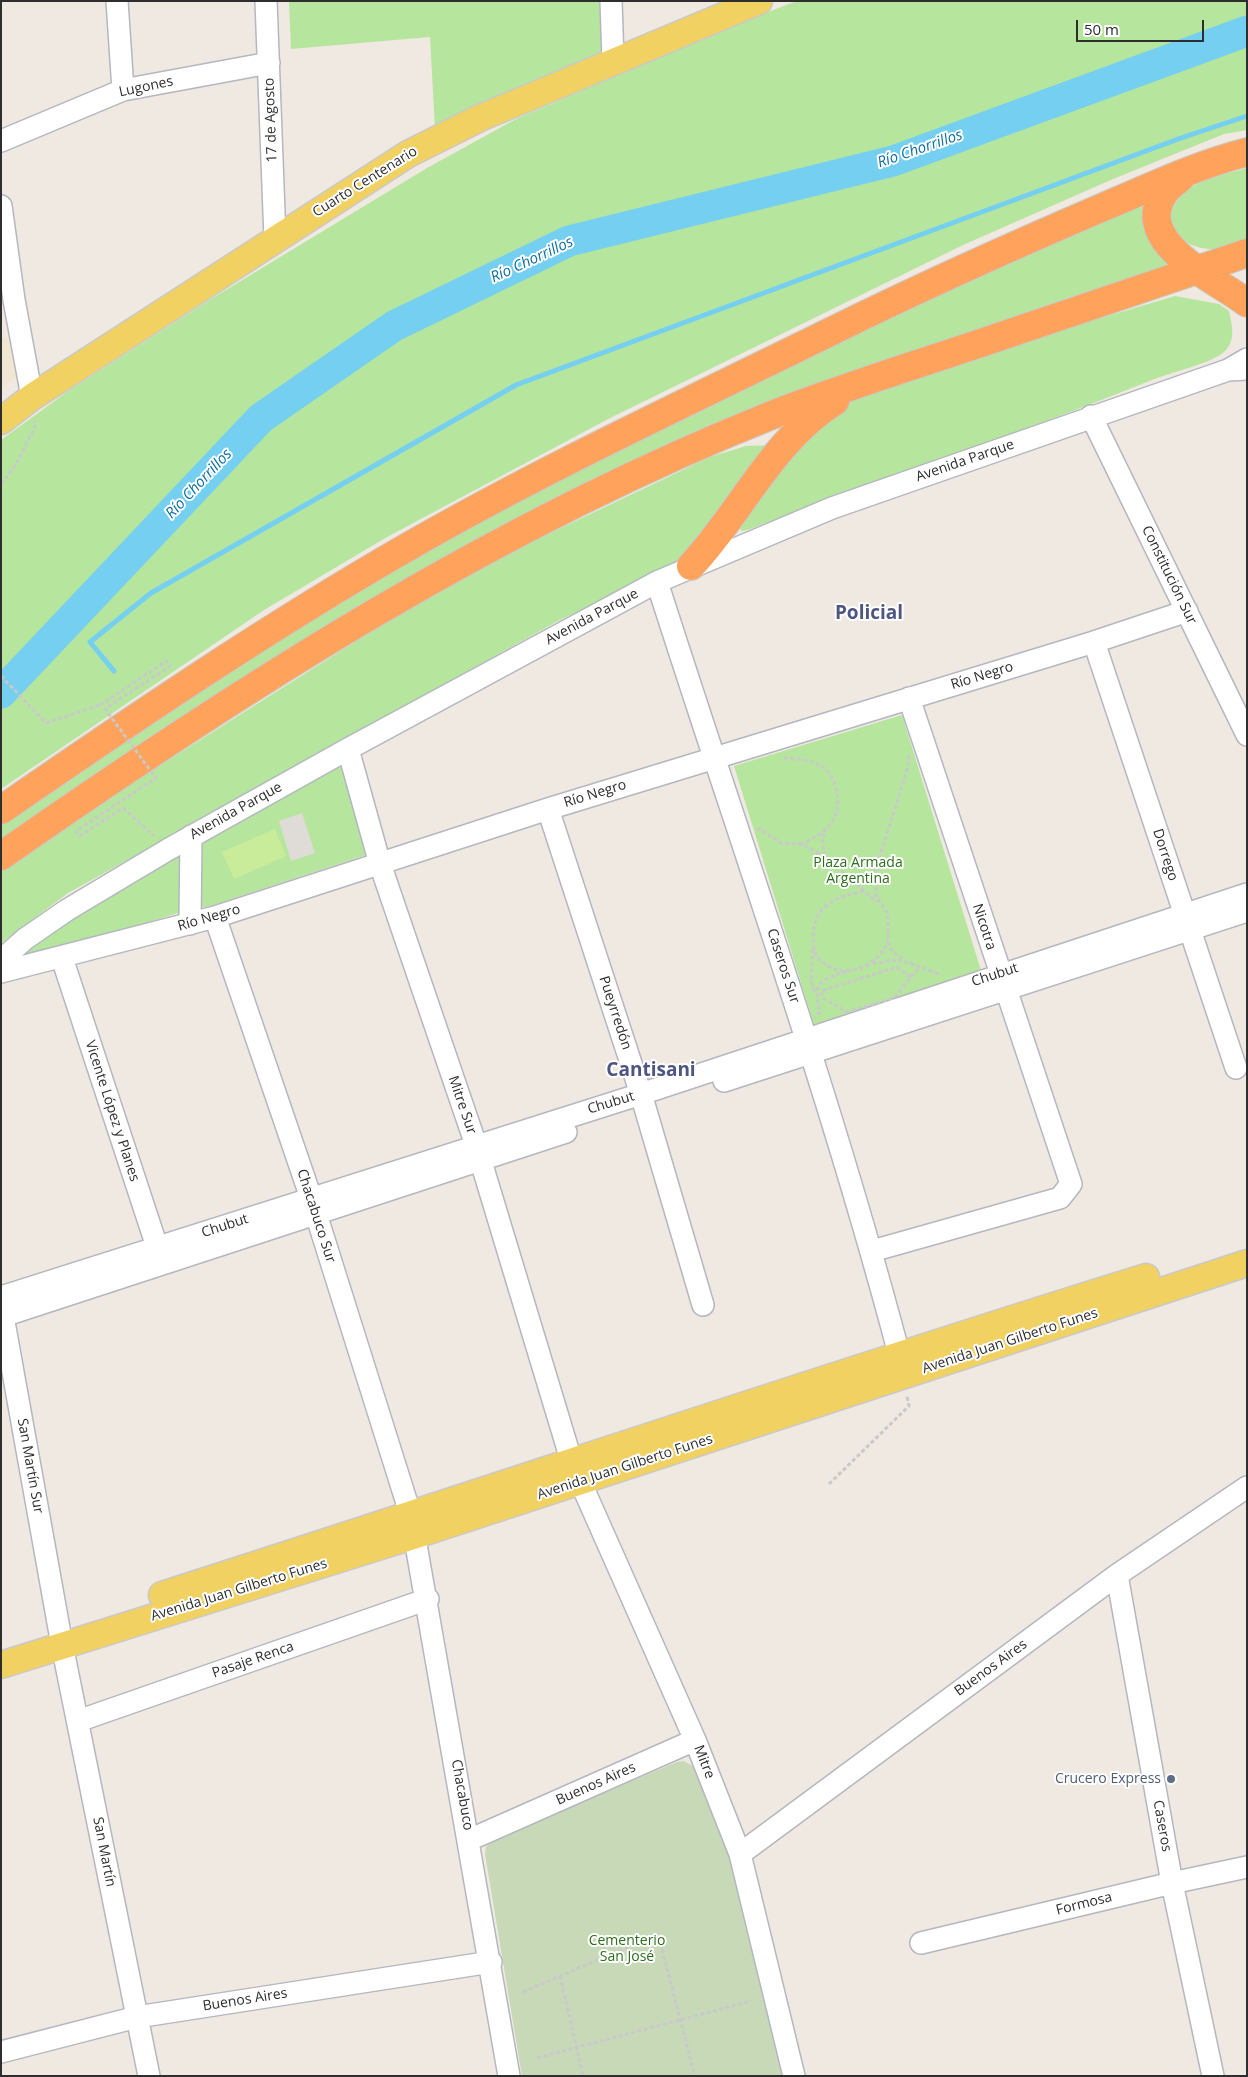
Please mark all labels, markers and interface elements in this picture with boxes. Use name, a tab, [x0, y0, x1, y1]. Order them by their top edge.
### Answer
scale bar	[1078, 10, 1206, 42]
text: 50 m	[1084, 19, 1119, 39]
street label: Lugones	[117, 73, 175, 101]
street label: 17 de Agosto	[261, 77, 281, 163]
water label: Río Chorrillos	[875, 126, 965, 172]
street label: Cuarto Centenario	[310, 143, 420, 221]
water label: Río Chorrillos	[488, 233, 576, 287]
street label: Avenida Parque	[914, 436, 1016, 486]
water label: Río Chorrillos	[162, 445, 236, 523]
street label: Constitución Sur	[1138, 523, 1200, 627]
street label: Avenida Parque	[543, 585, 641, 649]
district label: Policial	[835, 603, 903, 625]
street label: Río Negro	[949, 659, 1015, 693]
street label: Río Negro	[562, 777, 628, 811]
street label: Avenida Parque	[187, 779, 285, 843]
street label: Dorrego	[1149, 827, 1181, 883]
park label: Plaza Armada Argentina	[813, 855, 903, 888]
street label: Río Negro	[176, 901, 242, 935]
street label: Nicotra	[969, 902, 999, 952]
street label: Caseros Sur	[763, 927, 803, 1005]
street label: Chubut	[970, 960, 1020, 990]
street label: Pueyrredón	[595, 974, 635, 1052]
street label: Vicente López y Planes	[81, 1038, 143, 1184]
district label: Cantisani	[606, 1060, 696, 1082]
street label: Mitre Sur	[444, 1074, 480, 1136]
street label: Chubut	[586, 1088, 636, 1118]
street label: Chacabuco Sur	[293, 1167, 339, 1265]
street label: Chubut	[200, 1211, 250, 1241]
street label: Avenida Juan Gilberto Funes	[920, 1305, 1100, 1377]
street label: San Martín Sur	[13, 1417, 47, 1515]
street label: Avenida Juan Gilberto Funes	[535, 1431, 715, 1503]
street label: Avenida Juan Gilberto Funes	[149, 1555, 329, 1625]
street label: Buenos Aires	[951, 1636, 1031, 1700]
street label: Pasaje Renca	[210, 1638, 296, 1682]
street label: Mitre	[690, 1743, 718, 1781]
street label: Chacabuco	[447, 1758, 477, 1832]
street label: Buenos Aires	[554, 1759, 638, 1809]
place label: Crucero Express	[1055, 1771, 1161, 1787]
marker: Crucero Express	[1165, 1773, 1177, 1785]
street label: Caseros	[1149, 1799, 1175, 1853]
street label: San Martín	[89, 1816, 119, 1888]
street label: Formosa	[1054, 1889, 1114, 1919]
park label: Cementerio San José	[589, 1933, 665, 1965]
street label: Buenos Aires	[201, 1985, 289, 2015]

